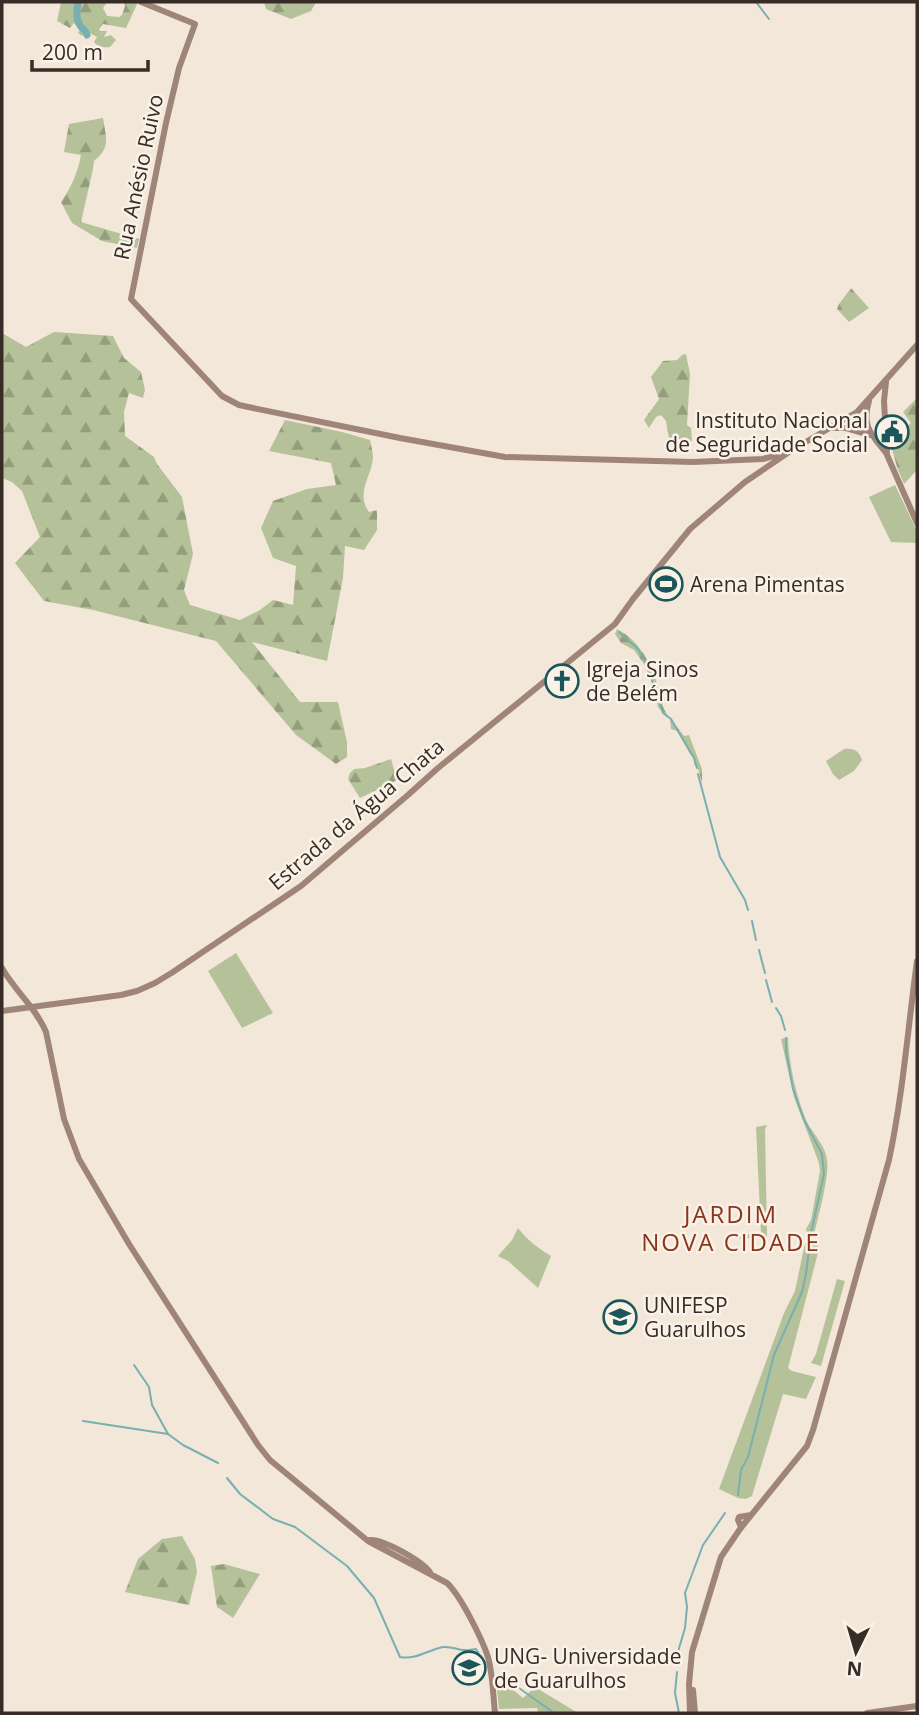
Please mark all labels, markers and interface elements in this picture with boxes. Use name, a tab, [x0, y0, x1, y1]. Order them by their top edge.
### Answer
scale bar	[32, 28, 147, 72]
text: 200 m	[42, 38, 103, 66]
street label: Rua Anésio Ruivo	[107, 92, 169, 262]
place label: Instituto Nacional de Seguridade Social	[665, 406, 868, 458]
public building icon: Instituto Nacional de Seguridade Social	[873, 413, 911, 451]
sports icon: Arena Pimentas	[647, 565, 685, 603]
place label: Arena Pimentas	[690, 570, 845, 598]
place label: Igreja Sinos de Belém	[586, 655, 698, 707]
church icon: Igreja Sinos de Belém	[543, 662, 581, 700]
street label: Estrada da Água Chata	[262, 732, 450, 896]
district label: JARDIM NOVA CIDADE	[641, 1197, 821, 1258]
place label: UNIFESP Guarulhos	[644, 1291, 746, 1343]
school or university icon: UNIFESP Guarulhos	[601, 1298, 639, 1336]
north arrow	[821, 1617, 891, 1687]
place label: UNG- Universidade de Guarulhos	[494, 1642, 681, 1694]
school or university icon: UNG- Universidade de Guarulhos	[450, 1649, 488, 1687]
text: N	[846, 1655, 863, 1683]

